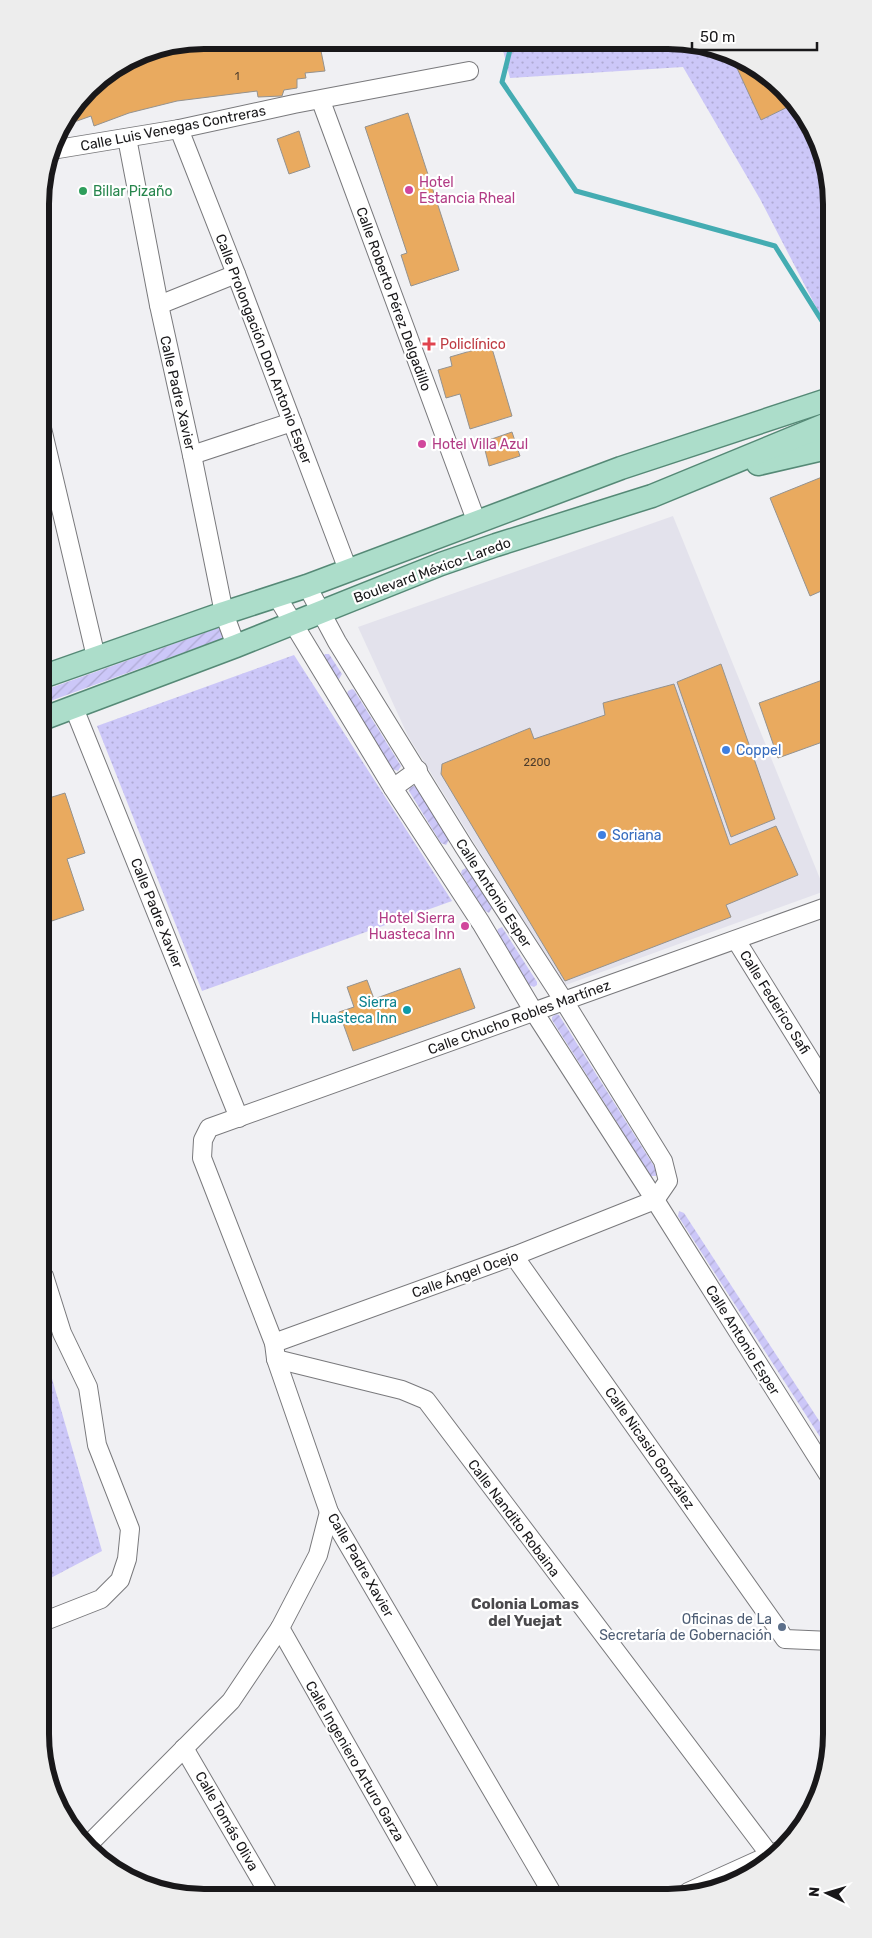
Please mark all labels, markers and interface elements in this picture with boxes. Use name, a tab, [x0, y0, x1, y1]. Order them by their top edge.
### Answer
scale bar	[692, 20, 817, 52]
text: 50 m	[700, 28, 735, 46]
house number: 1	[235, 70, 239, 83]
street label: Calle Luis Venegas Contreras	[79, 102, 267, 155]
place label: Hotel Estancia Rheal	[419, 174, 515, 207]
place label: Billar Pizaño	[93, 183, 172, 200]
marker: Hotel Estancia Rheal	[403, 184, 415, 196]
marker: Billar Pizaño	[77, 185, 89, 197]
street label: Calle Roberto Pérez Delgadillo	[352, 205, 435, 393]
street label: Calle Prolongación Don Antonio Esper	[212, 232, 316, 467]
street label: Calle Padre Xavier	[156, 334, 199, 453]
place label: Policlínico	[440, 336, 506, 353]
marker: Policlínico	[422, 337, 436, 351]
place label: Hotel Villa Azul	[432, 436, 528, 453]
marker: Hotel Villa Azul	[416, 438, 428, 450]
street label: Boulevard México-Laredo	[351, 534, 513, 607]
place label: Coppel	[736, 742, 781, 759]
marker: Coppel	[720, 744, 732, 756]
house number: 2200	[524, 756, 550, 769]
place label: Soriana	[612, 827, 661, 844]
marker: Soriana	[596, 829, 608, 841]
street label: Calle Antonio Esper	[452, 836, 536, 952]
street label: Calle Padre Xavier	[127, 856, 187, 971]
place label: Hotel Sierra Huasteca Inn	[369, 910, 455, 943]
marker: Hotel Sierra Huasteca Inn	[459, 920, 471, 932]
street label: Calle Federico Safi	[736, 947, 813, 1057]
street label: Calle Chucho Robles Martínez	[426, 977, 613, 1058]
place label: Sierra Huasteca Inn	[311, 994, 397, 1027]
marker: Sierra Huasteca Inn	[401, 1004, 413, 1016]
street label: Calle Ángel Ocejo	[409, 1246, 521, 1302]
street label: Calle Antonio Esper	[702, 1282, 784, 1399]
street label: Calle Nicasio González	[601, 1384, 698, 1513]
street label: Calle Nandito Robaina	[464, 1456, 563, 1580]
street label: Calle Padre Xavier	[324, 1510, 398, 1621]
district label: Colonia Lomas del Yuejat	[471, 1595, 579, 1630]
place label: Oficinas de La Secretaría de Gobernación	[599, 1611, 772, 1644]
marker: Oficinas de La Secretaría de Gobernación	[776, 1621, 788, 1633]
street label: Calle Ingeniero Arturo Garza	[302, 1678, 408, 1844]
street label: Calle Tomás Oliva	[191, 1769, 262, 1874]
north arrow	[802, 1868, 852, 1918]
text: N	[806, 1886, 823, 1898]

